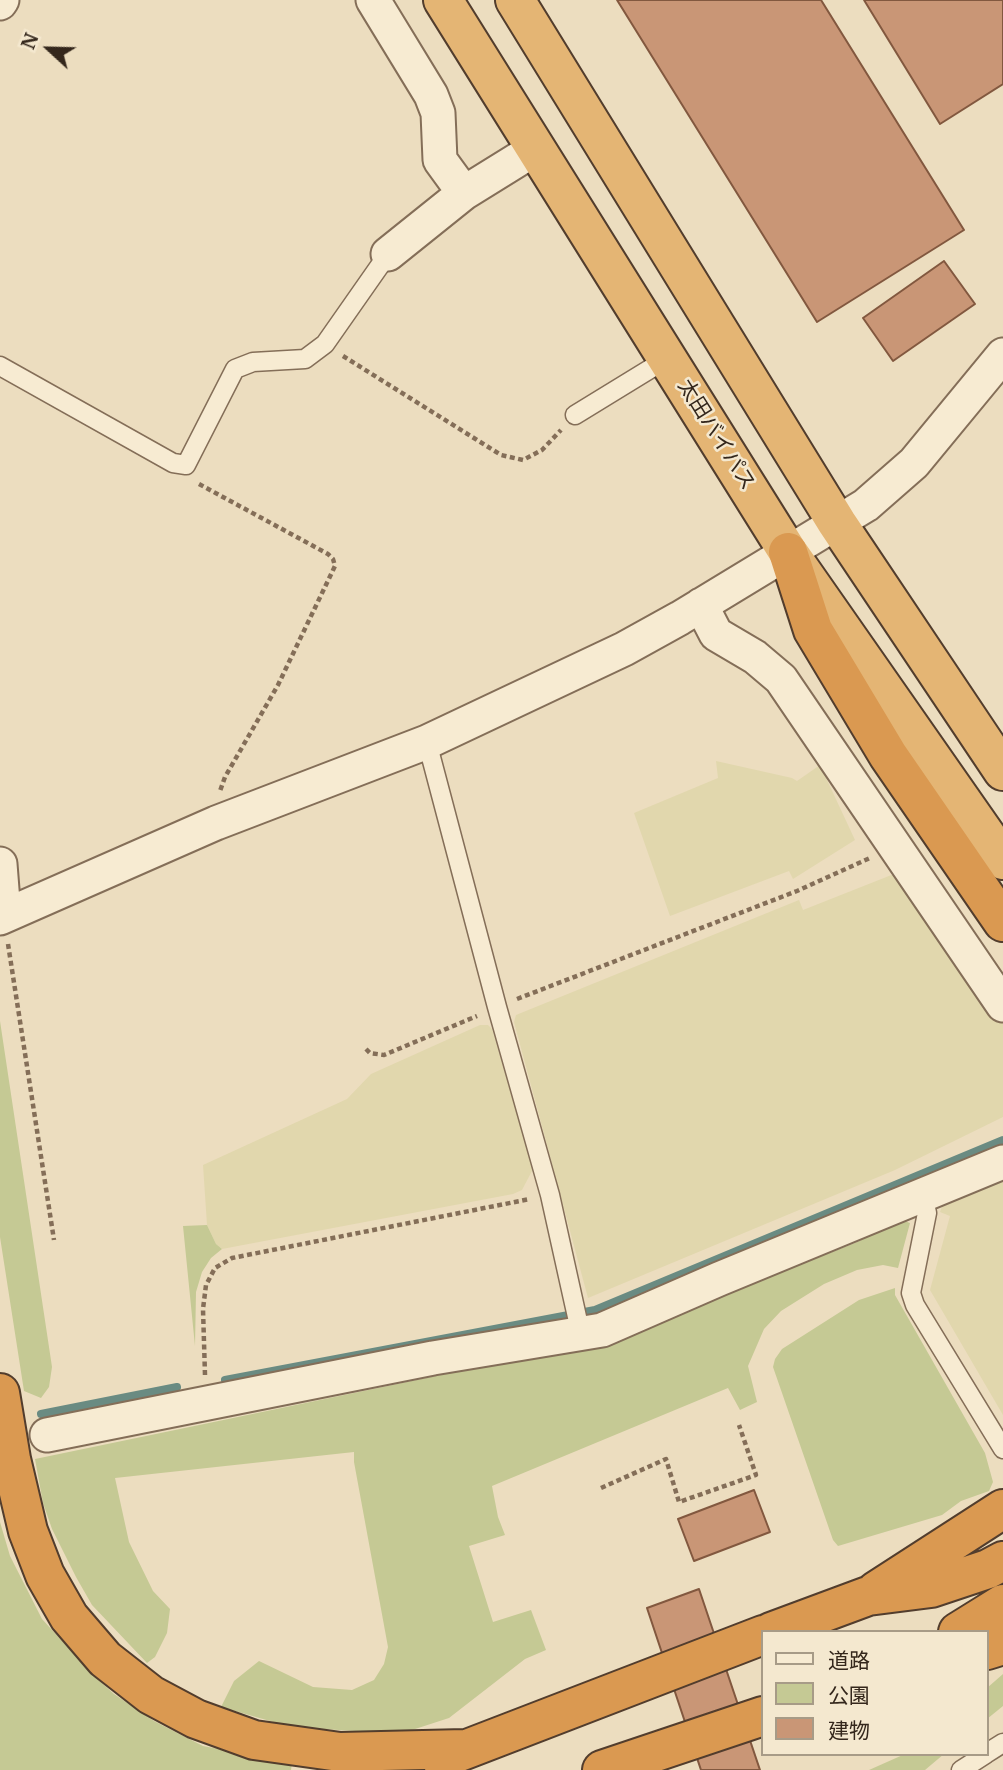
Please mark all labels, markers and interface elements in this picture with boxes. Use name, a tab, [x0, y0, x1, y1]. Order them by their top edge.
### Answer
north arrow	[14, 14, 84, 84]
text: N	[16, 30, 43, 53]
street label: 太田バイパス	[672, 375, 760, 495]
legend	[762, 1630, 989, 1756]
text: 道路	[828, 1647, 870, 1674]
text: 公園	[828, 1682, 870, 1709]
text: 建物	[828, 1717, 870, 1744]

